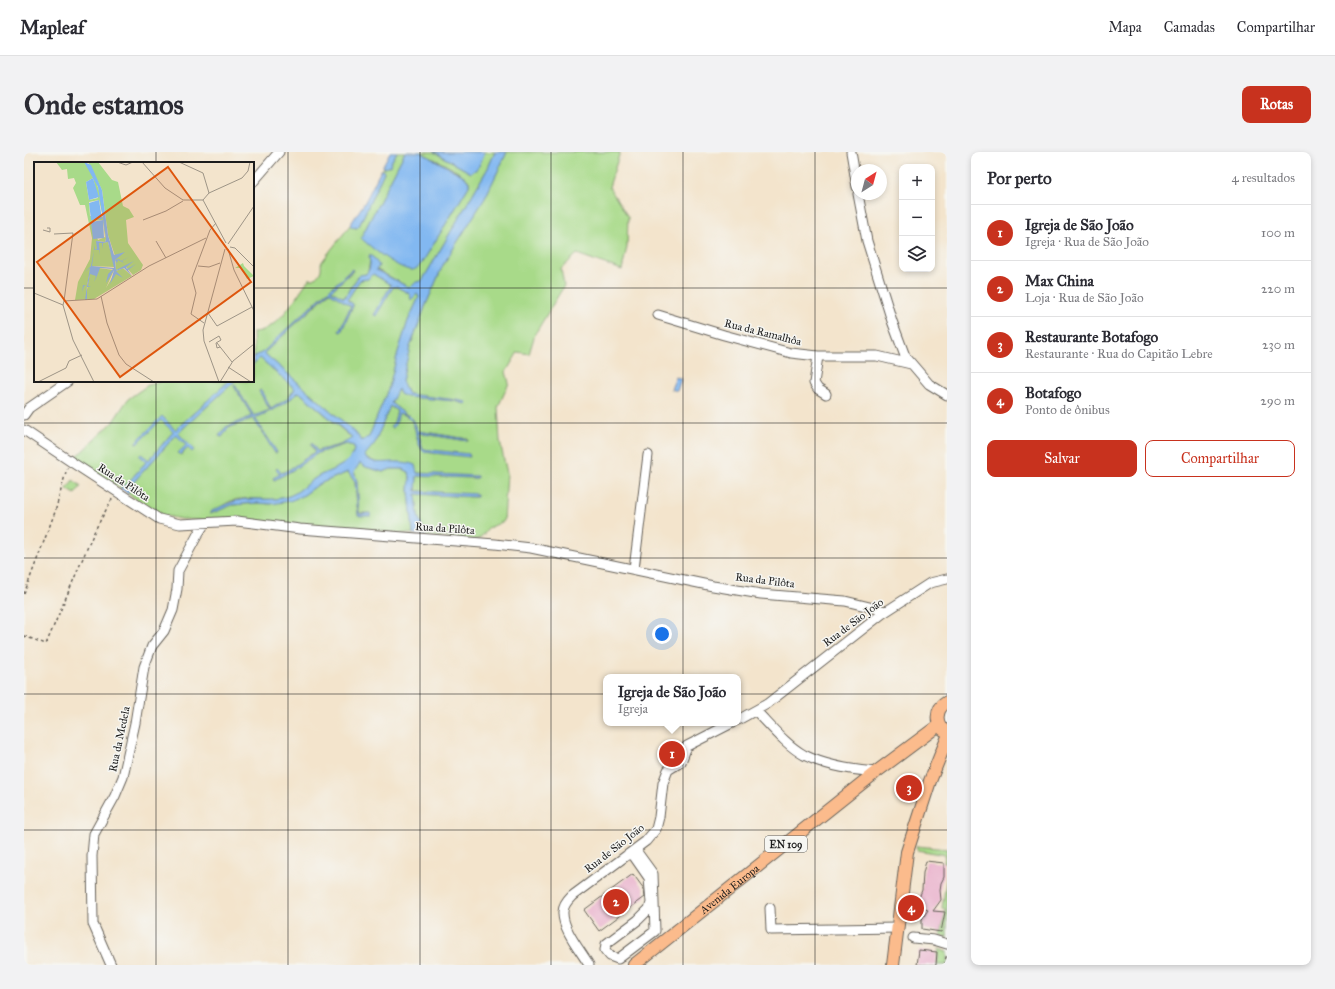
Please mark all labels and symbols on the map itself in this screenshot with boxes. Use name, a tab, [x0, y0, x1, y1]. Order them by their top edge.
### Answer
inset map	[34, 162, 254, 382]
north arrow	[851, 164, 887, 200]
street label: Rua da Ramalhôa	[723, 317, 803, 348]
street label: Rua da Pilôta	[95, 461, 153, 504]
street label: Rua da Pilôta	[415, 520, 475, 537]
street label: Rua da Pilôta	[735, 570, 796, 591]
street label: Rua de São João	[821, 595, 887, 650]
your location	[652, 624, 672, 644]
street label: Rua da Medela	[106, 705, 133, 773]
pin: 1	[659, 739, 685, 769]
pin: 3	[896, 773, 922, 803]
street label: Rua de São João	[582, 821, 648, 876]
road number: EN 109	[765, 836, 807, 852]
street label: Avenida Europa	[697, 862, 762, 917]
pin: 2	[603, 887, 629, 917]
pin: 4	[898, 893, 924, 923]

